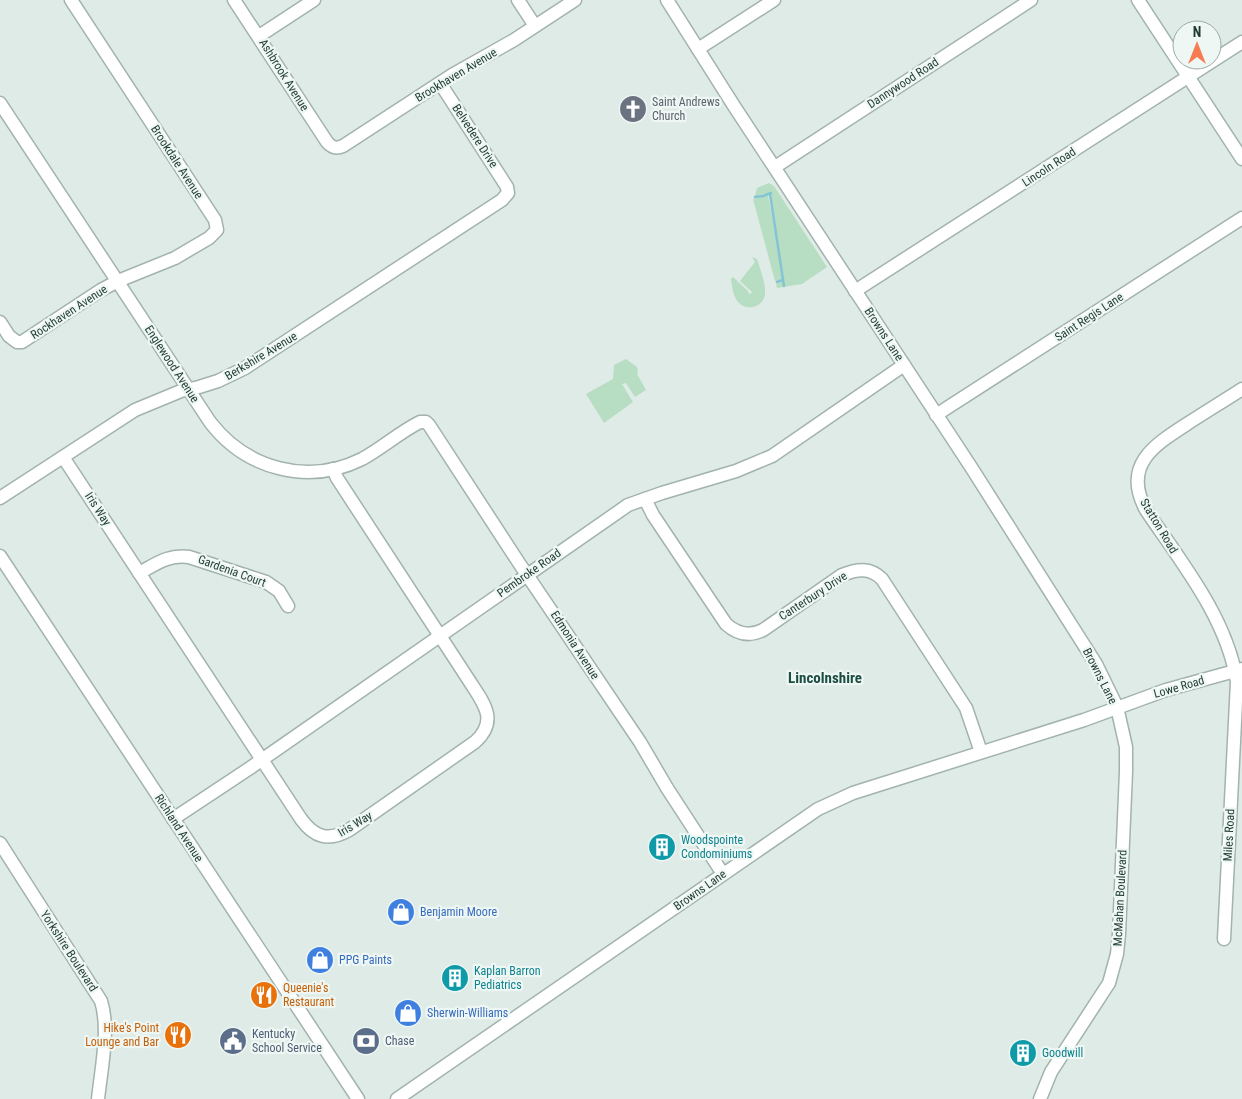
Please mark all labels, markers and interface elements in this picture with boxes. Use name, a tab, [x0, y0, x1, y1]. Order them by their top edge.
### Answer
north arrow	[1172, 20, 1222, 70]
text: N	[1193, 24, 1201, 40]
street label: Ashbrook Avenue	[256, 36, 312, 114]
street label: Brookhaven Avenue	[413, 45, 500, 105]
street label: Dannywood Road	[865, 55, 941, 111]
church icon: Saint Andrews Church	[618, 94, 648, 124]
place label: Saint Andrews Church	[652, 95, 720, 123]
street label: Belvedere Drive	[449, 102, 501, 171]
street label: Brookdale Avenue	[148, 123, 206, 202]
street label: Lincoln Road	[1019, 144, 1079, 190]
street label: Rockhaven Avenue	[28, 282, 110, 342]
street label: Saint Regis Lane	[1052, 290, 1126, 344]
street label: Browns Lane	[862, 305, 907, 364]
street label: Englewood Avenue	[142, 323, 202, 406]
street label: Berkshire Avenue	[222, 329, 300, 383]
street label: Iris Way	[82, 490, 114, 528]
street label: Statton Road	[1137, 496, 1181, 556]
street label: Pembroke Road	[494, 546, 564, 600]
street label: Gardenia Court	[196, 552, 268, 590]
street label: Canterbury Drive	[776, 569, 850, 623]
street label: Edmonia Avenue	[548, 608, 602, 682]
street label: Browns Lane	[1080, 646, 1120, 707]
district label: Lincolnshire	[788, 669, 862, 687]
street label: Lowe Road	[1152, 673, 1206, 701]
street label: Richland Avenue	[152, 791, 206, 865]
street label: Iris Way	[335, 808, 375, 840]
street label: Miles Road	[1221, 808, 1237, 862]
building icon: Woodspointe Condominiums	[647, 832, 677, 862]
place label: Woodspointe Condominiums	[681, 833, 752, 861]
street label: McMahan Boulevard	[1110, 849, 1130, 947]
street label: Browns Lane	[671, 867, 729, 913]
shop icon: Benjamin Moore	[386, 897, 416, 927]
place label: Benjamin Moore	[420, 905, 497, 919]
street label: Yorkshire Boulevard	[38, 908, 100, 994]
shop icon: PPG Paints	[305, 945, 335, 975]
place label: PPG Paints	[339, 953, 392, 967]
building icon: Kaplan Barron Pediatrics	[440, 963, 470, 993]
place label: Kaplan Barron Pediatrics	[474, 964, 541, 992]
restaurant icon: Queenie's Restaurant	[249, 980, 279, 1010]
place label: Queenie's Restaurant	[283, 981, 335, 1009]
shop icon: Sherwin-Williams	[393, 998, 423, 1028]
place label: Sherwin-Williams	[427, 1006, 508, 1020]
restaurant icon: Hike's Point Lounge and Bar	[163, 1020, 193, 1050]
place label: Hike's Point Lounge and Bar	[85, 1021, 159, 1049]
public building icon: Kentucky School Service	[218, 1026, 248, 1056]
bank icon: Chase	[351, 1026, 381, 1056]
place label: Kentucky School Service	[252, 1027, 322, 1055]
place label: Chase	[385, 1034, 415, 1048]
building icon: Goodwill	[1008, 1038, 1038, 1068]
place label: Goodwill	[1042, 1046, 1083, 1060]

